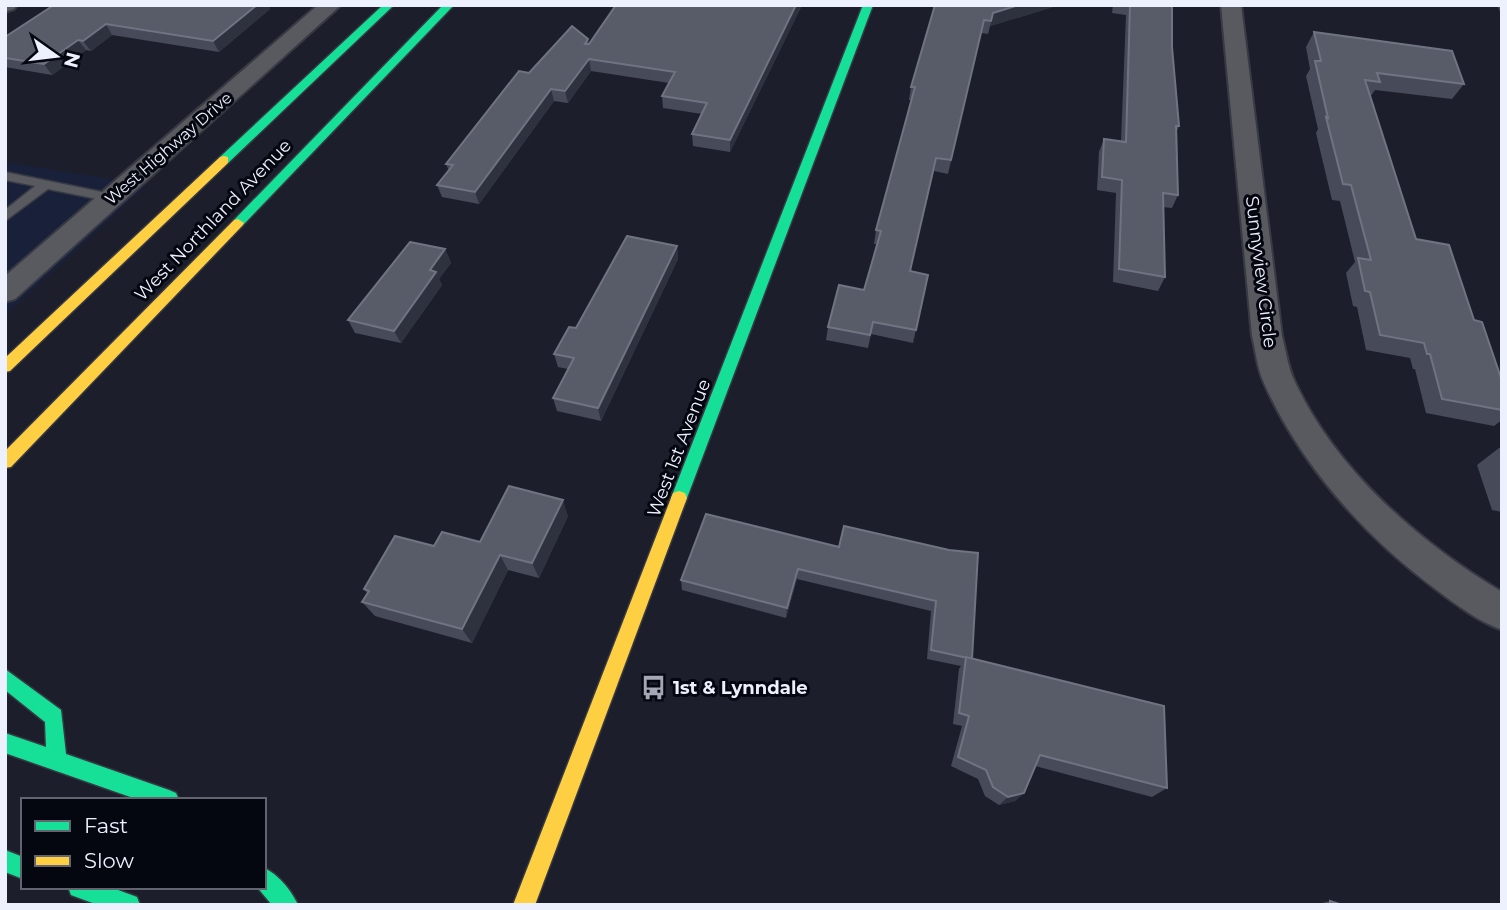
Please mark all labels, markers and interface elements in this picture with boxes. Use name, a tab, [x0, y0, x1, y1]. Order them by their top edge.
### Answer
north arrow	[21, 21, 91, 91]
text: N	[59, 50, 85, 70]
street label: West Highway Drive	[101, 88, 236, 209]
street label: West Northland Avenue	[130, 135, 296, 305]
street label: Sunnyview Circle	[1241, 195, 1281, 349]
street label: West 1st Avenue	[643, 376, 715, 520]
bus stop icon: 1st & Lynndale	[639, 674, 667, 702]
place label: 1st & Lynndale	[673, 677, 808, 699]
legend	[21, 798, 266, 889]
text: Fast	[84, 813, 128, 838]
text: Slow	[84, 848, 134, 873]

